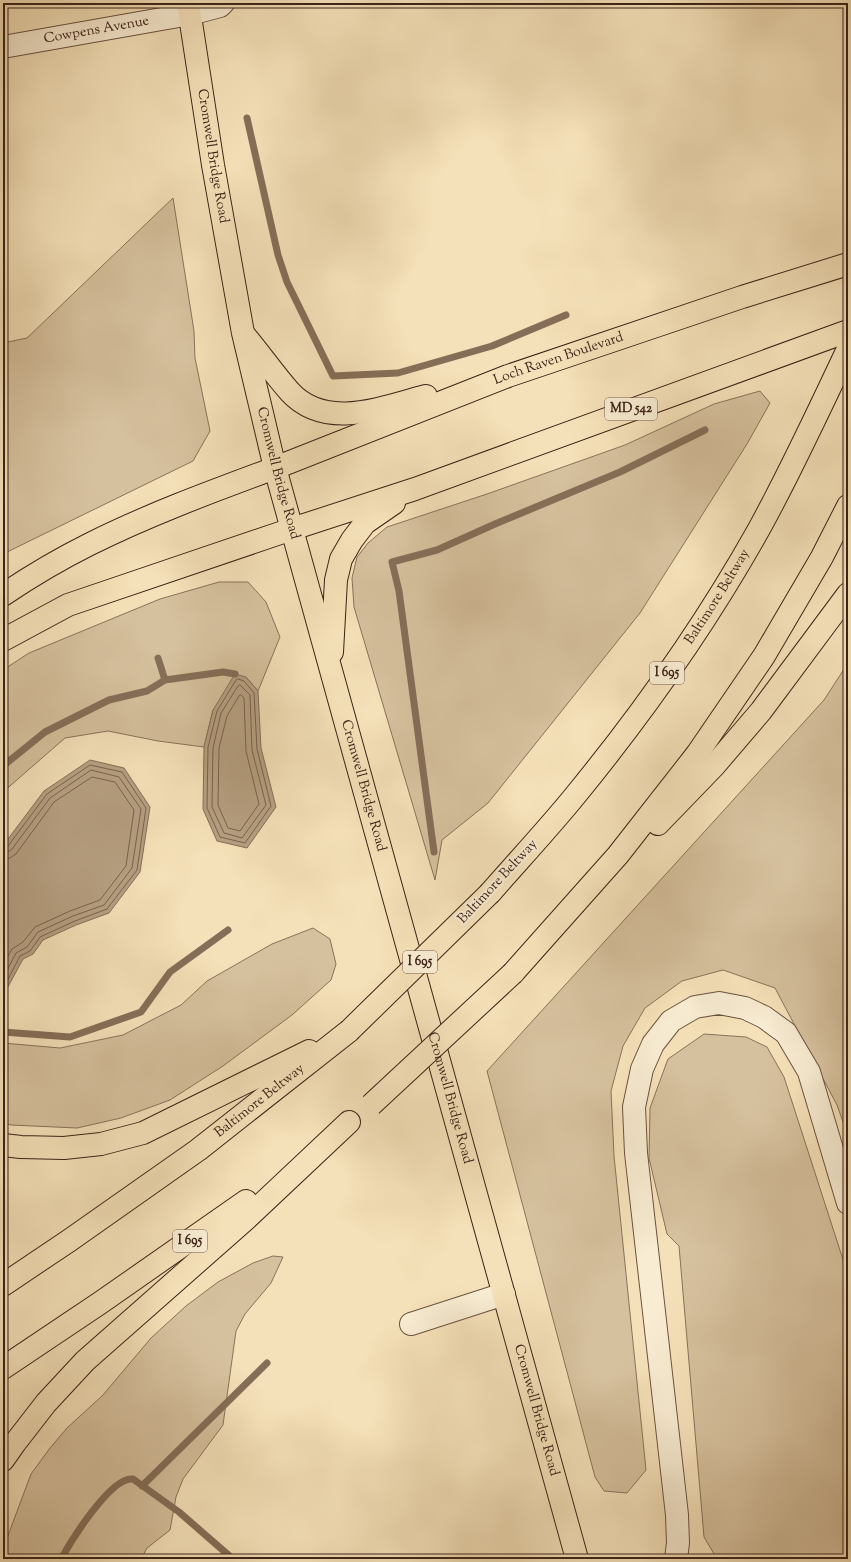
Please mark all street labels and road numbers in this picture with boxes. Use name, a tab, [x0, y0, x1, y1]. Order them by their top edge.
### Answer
street label: Cowpens Avenue	[42, 11, 151, 50]
street label: Cromwell Bridge Road	[191, 87, 233, 225]
street label: Loch Raven Boulevard	[491, 328, 626, 391]
road number: MD 542	[605, 398, 657, 420]
street label: Cromwell Bridge Road	[251, 405, 304, 542]
street label: Baltimore Beltway	[680, 546, 755, 649]
road number: I 695	[650, 662, 684, 684]
street label: Cromwell Bridge Road	[335, 717, 391, 854]
street label: Baltimore Beltway	[453, 835, 543, 929]
road number: I 695	[403, 951, 437, 973]
street label: Cromwell Bridge Road	[422, 1030, 477, 1166]
street label: Baltimore Beltway	[211, 1060, 309, 1143]
road number: I 695	[173, 1230, 207, 1252]
street label: Cromwell Bridge Road	[508, 1342, 564, 1479]

